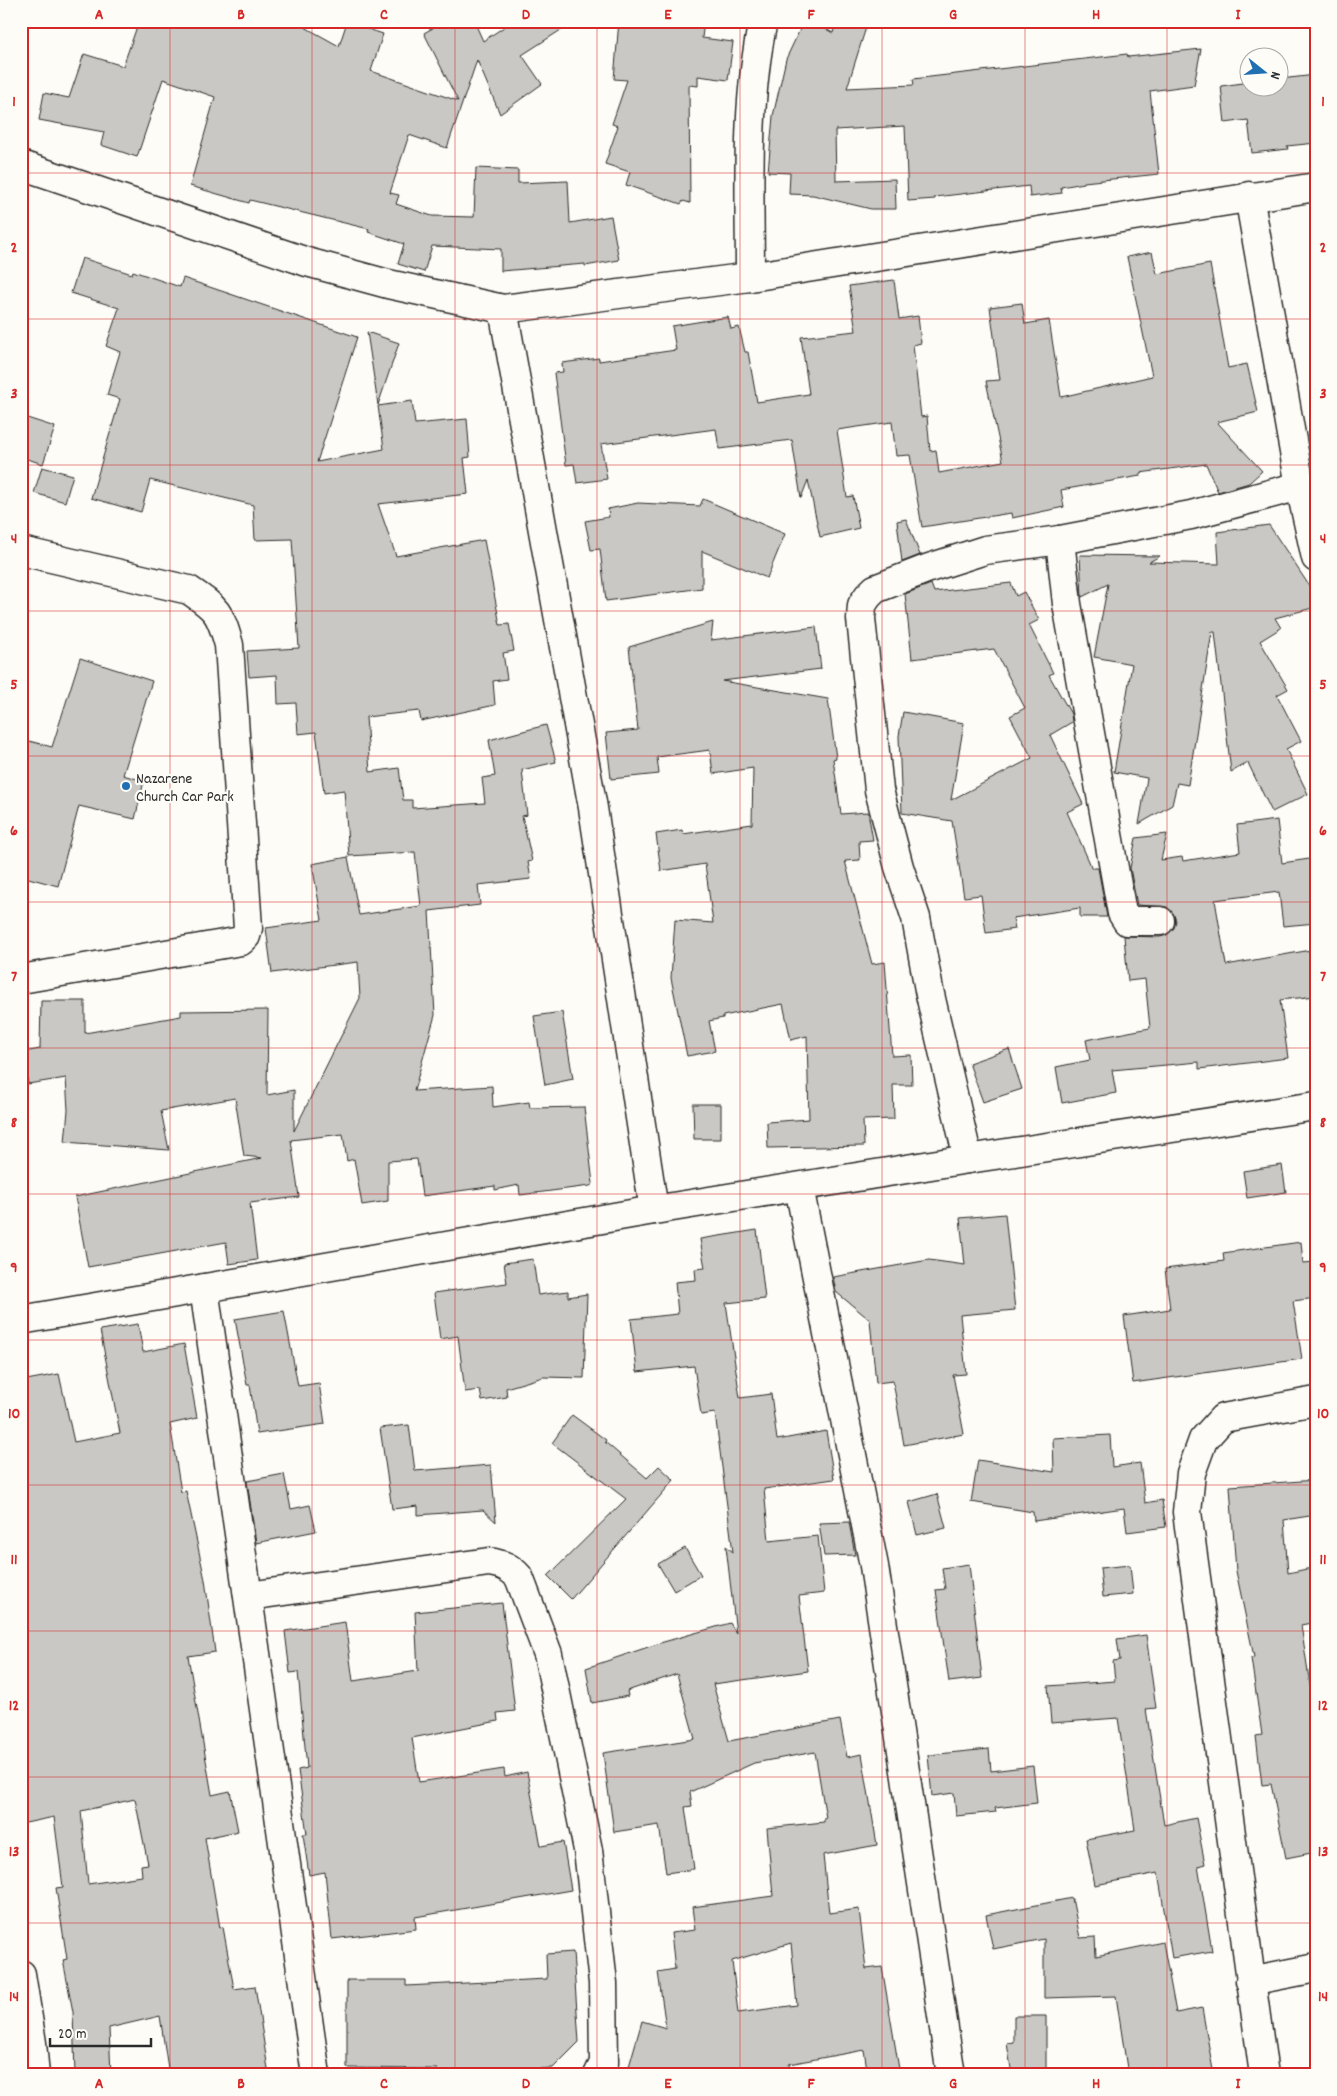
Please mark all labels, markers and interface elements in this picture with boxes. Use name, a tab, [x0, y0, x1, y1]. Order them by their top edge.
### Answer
text: A	[95, 4, 104, 27]
text: B	[237, 4, 245, 27]
text: C	[380, 4, 388, 27]
text: D	[522, 4, 531, 27]
text: E	[664, 4, 672, 27]
text: F	[807, 4, 815, 27]
text: G	[949, 4, 957, 27]
text: H	[1092, 4, 1100, 27]
text: I	[1236, 4, 1242, 27]
north arrow	[1240, 48, 1290, 98]
text: N	[1264, 69, 1285, 82]
text: 1	[12, 91, 16, 114]
text: 1	[1321, 91, 1325, 114]
text: 2	[11, 237, 18, 260]
text: 2	[1320, 237, 1327, 260]
text: 3	[10, 383, 18, 406]
text: 3	[1319, 383, 1327, 406]
text: 4	[11, 528, 17, 551]
text: 4	[1320, 528, 1326, 551]
text: 5	[10, 674, 18, 697]
text: 5	[1319, 674, 1327, 697]
place label: Nazarene Church Car Park	[136, 768, 234, 809]
marker: Nazarene Church Car Park	[120, 780, 132, 792]
text: 6	[10, 820, 18, 843]
text: 6	[1319, 820, 1327, 843]
text: 7	[11, 966, 17, 989]
text: 7	[1320, 966, 1326, 989]
text: 8	[11, 1112, 18, 1135]
text: 8	[1320, 1112, 1327, 1135]
text: 9	[10, 1257, 18, 1280]
text: 9	[1319, 1257, 1327, 1280]
text: 10	[8, 1403, 20, 1426]
text: 10	[1317, 1403, 1329, 1426]
text: 11	[10, 1549, 18, 1572]
text: 11	[1319, 1549, 1327, 1572]
text: 12	[9, 1695, 19, 1718]
text: 12	[1318, 1695, 1328, 1718]
text: 13	[9, 1841, 19, 1864]
text: 13	[1318, 1841, 1328, 1864]
text: 14	[9, 1986, 19, 2009]
text: 14	[1318, 1986, 1328, 2009]
scale bar	[50, 2016, 151, 2048]
text: 20 m	[58, 2024, 86, 2046]
text: A	[95, 2073, 104, 2096]
text: B	[237, 2073, 245, 2096]
text: C	[380, 2073, 388, 2096]
text: D	[522, 2073, 531, 2096]
text: E	[664, 2073, 672, 2096]
text: F	[807, 2073, 815, 2096]
text: G	[949, 2073, 957, 2096]
text: H	[1092, 2073, 1100, 2096]
text: I	[1236, 2073, 1242, 2096]

